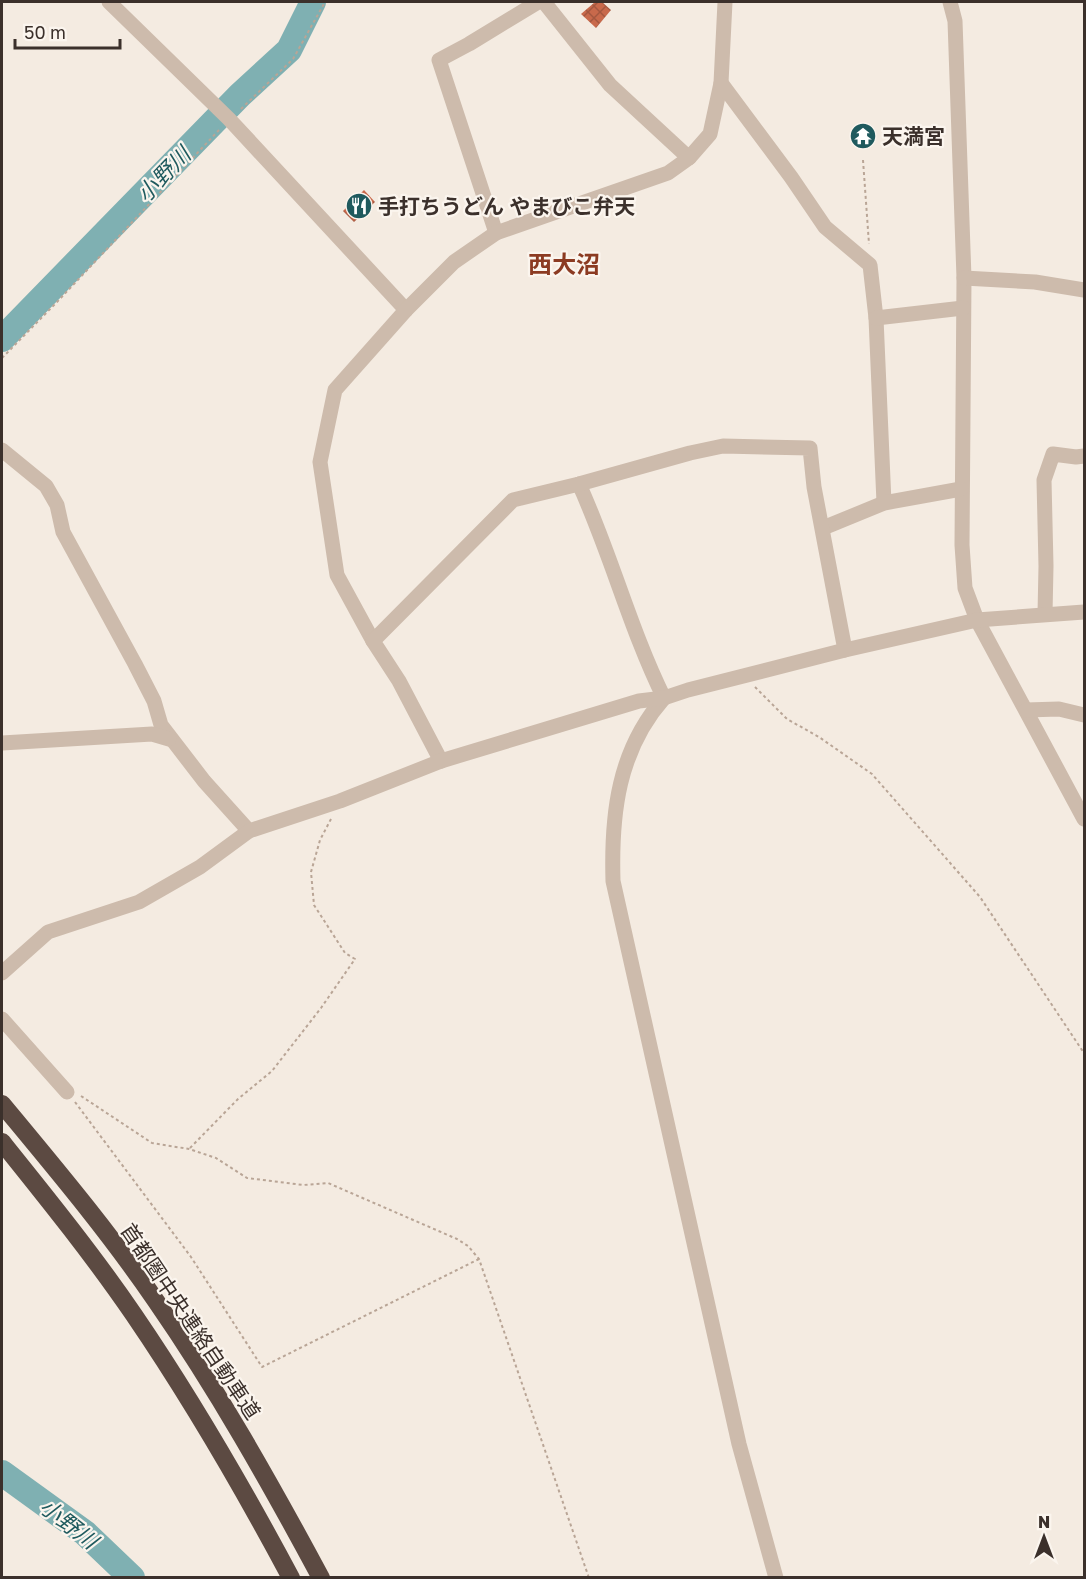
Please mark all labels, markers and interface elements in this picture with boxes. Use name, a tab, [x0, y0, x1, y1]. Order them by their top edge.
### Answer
scale bar	[15, 12, 120, 50]
text: 50 m	[24, 21, 66, 43]
temple icon: 天満宮	[848, 121, 878, 151]
place label: 天満宮	[882, 123, 945, 149]
water label: 小野川	[130, 139, 197, 207]
restaurant icon: 手打ちうどん やまびこ弁天	[344, 191, 374, 221]
place label: 手打ちうどん やまびこ弁天	[378, 193, 635, 219]
district label: 西大沼	[528, 249, 600, 278]
street label: 首都圏中央連絡自動車道	[116, 1218, 266, 1424]
water label: 小野川	[35, 1492, 105, 1555]
north arrow	[1014, 1507, 1074, 1567]
text: N	[1038, 1512, 1050, 1532]

